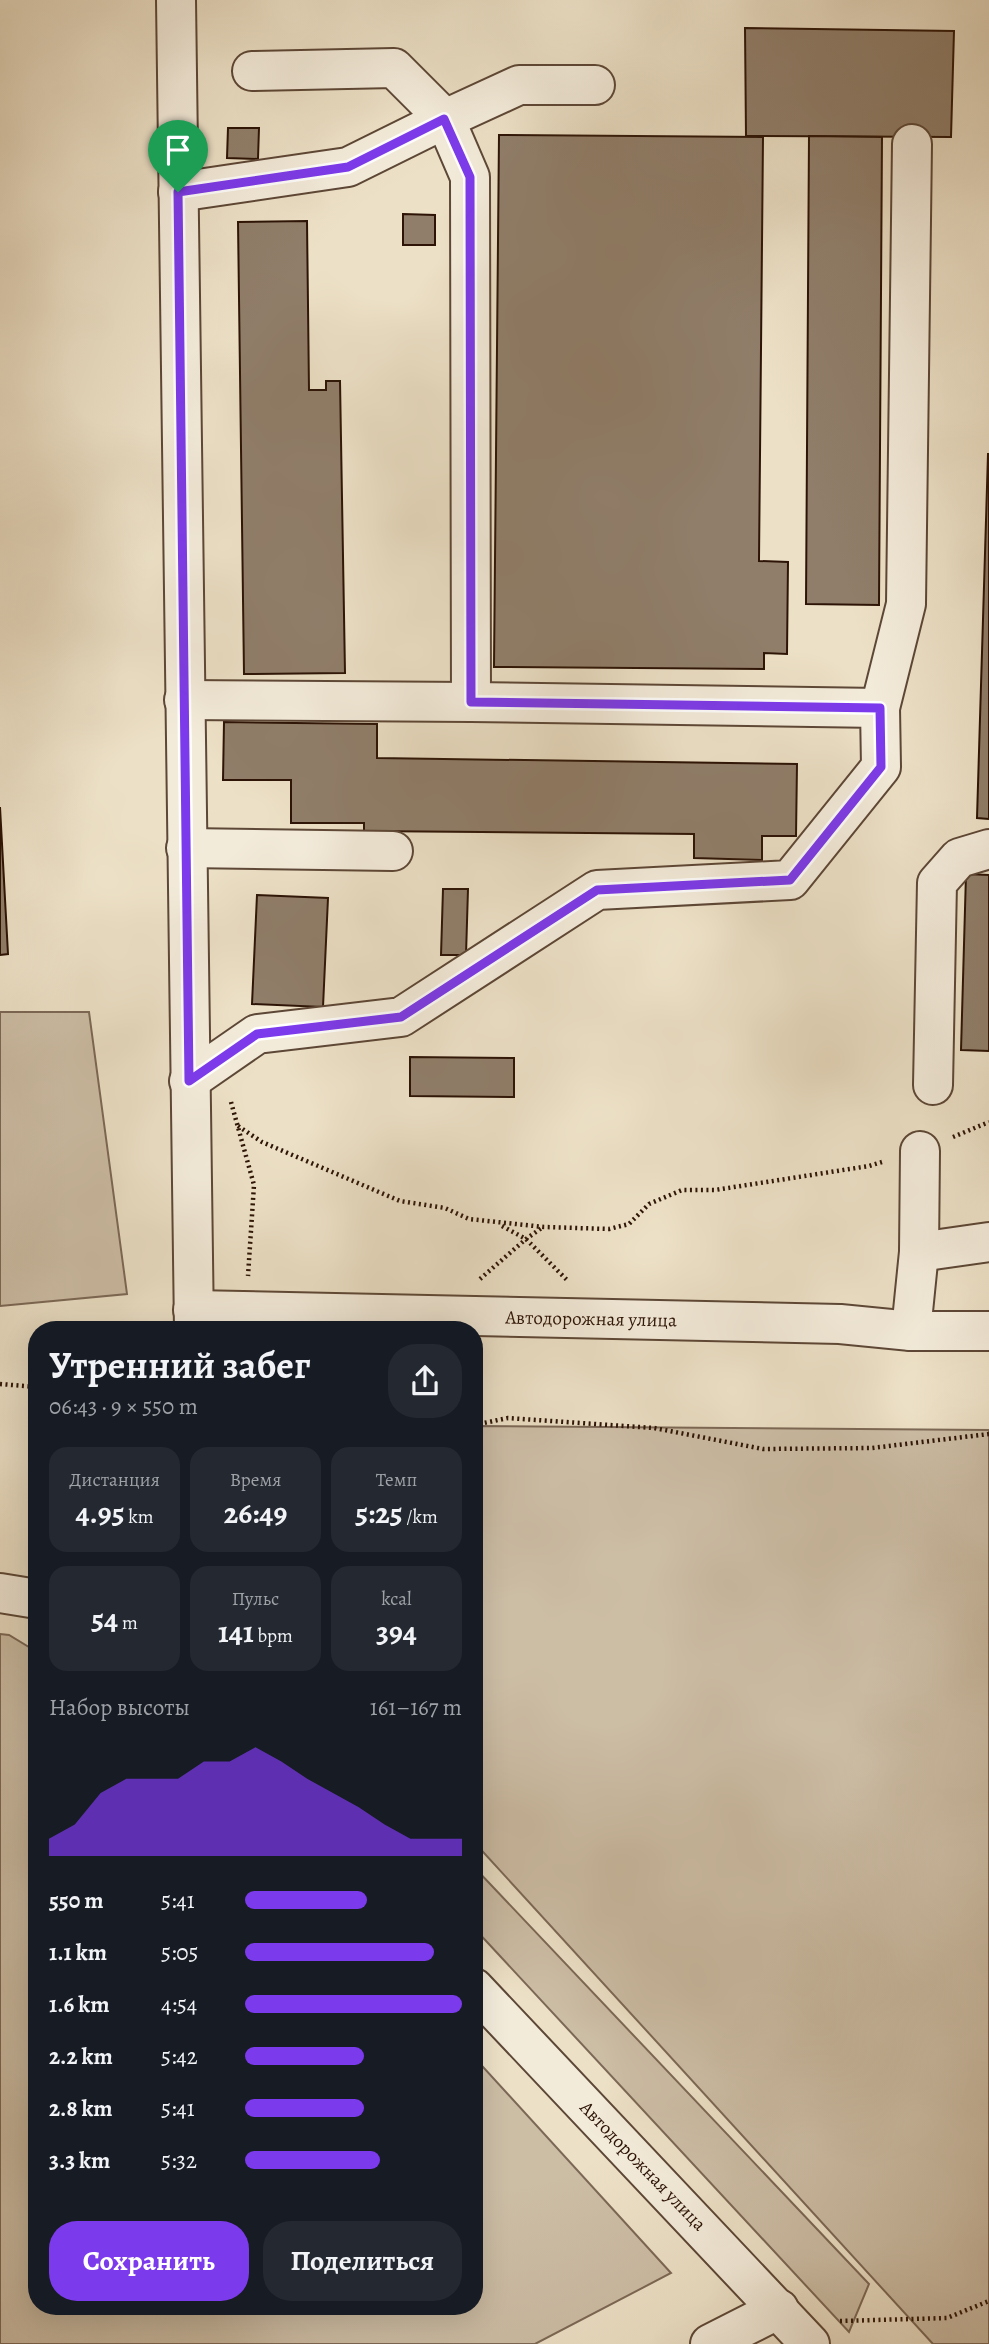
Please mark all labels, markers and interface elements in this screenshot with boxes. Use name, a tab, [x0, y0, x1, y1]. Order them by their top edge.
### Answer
pin	[148, 120, 208, 192]
icon: arrive	[159, 131, 197, 169]
street label: Автодорожная улица	[504, 1304, 677, 1333]
text: Утренний забег	[49, 1339, 310, 1391]
button: share	[388, 1344, 462, 1418]
text: 06:43 · 9 × 550 m	[49, 1391, 198, 1422]
text: Дистанция	[69, 1467, 160, 1493]
text: Время	[230, 1467, 281, 1493]
text: Темп	[376, 1467, 417, 1493]
text: 4.95	[75, 1493, 125, 1533]
text: 26:49	[224, 1493, 287, 1533]
text: 5:25	[355, 1493, 402, 1533]
text: km	[125, 1504, 154, 1530]
text: /km	[402, 1504, 438, 1530]
text: Пульс	[232, 1586, 279, 1612]
text: kcal	[381, 1586, 412, 1612]
text: 54	[91, 1599, 118, 1639]
text: m	[118, 1610, 138, 1636]
text: 141	[218, 1612, 254, 1652]
text: 394	[376, 1612, 417, 1652]
text: bpm	[254, 1623, 293, 1649]
text: Набор высоты	[49, 1692, 190, 1723]
text: 161–167 m	[370, 1692, 462, 1723]
text: 550 m	[49, 1885, 104, 1916]
text: 5:41	[161, 1885, 195, 1916]
text: 1.1 km	[49, 1937, 107, 1968]
text: 5:05	[161, 1937, 199, 1968]
text: 1.6 km	[49, 1989, 109, 2020]
text: 4:54	[161, 1989, 197, 2020]
text: 2.2 km	[49, 2041, 113, 2072]
text: 5:42	[161, 2041, 198, 2072]
text: 2.8 km	[49, 2093, 113, 2124]
text: 5:41	[161, 2093, 195, 2124]
street label: Автодорожная улица	[573, 2095, 712, 2237]
text: 3.3 km	[49, 2145, 110, 2176]
text: 5:32	[161, 2145, 197, 2176]
button: Сохранить	[49, 2221, 249, 2301]
button: Поделиться	[263, 2221, 462, 2301]

